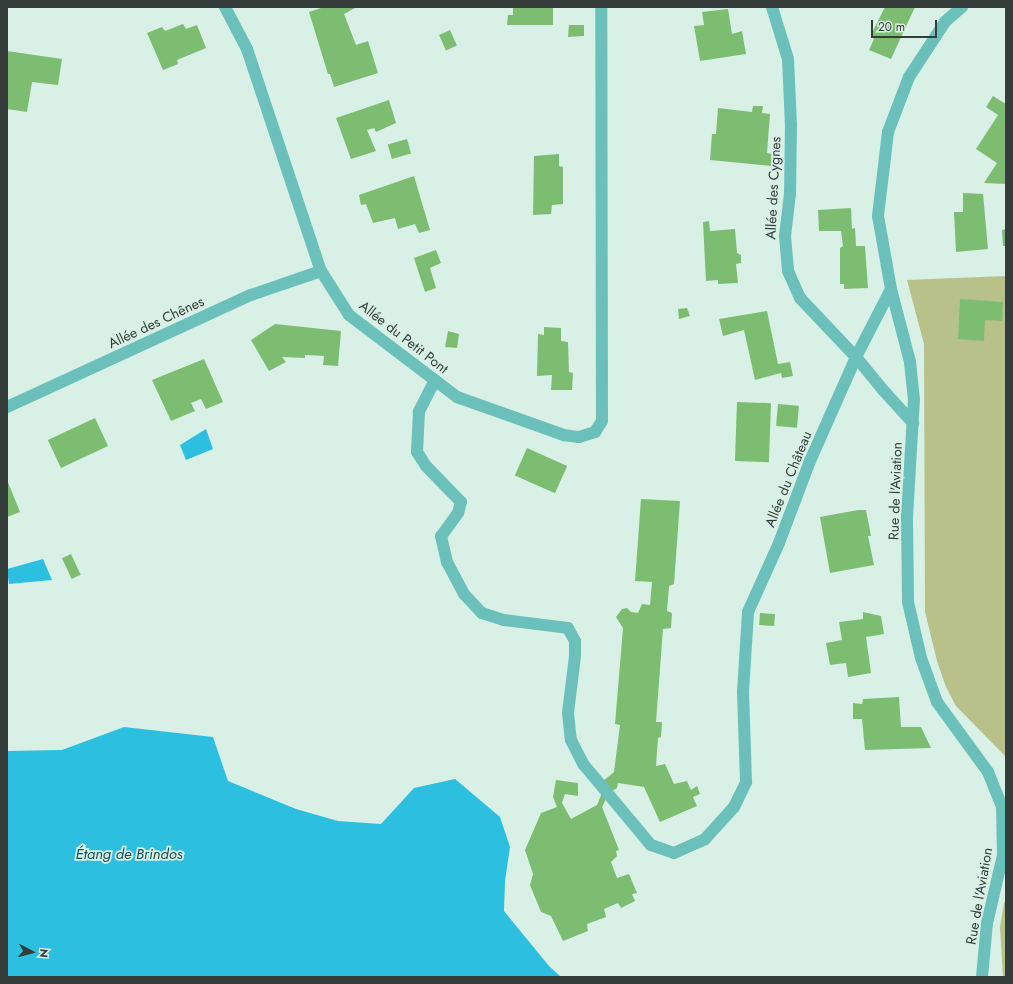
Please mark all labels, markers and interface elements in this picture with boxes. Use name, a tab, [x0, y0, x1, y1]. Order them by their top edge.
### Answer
scale bar	[873, 12, 939, 38]
text: 20 m	[878, 18, 905, 36]
street label: Allée des Cygnes	[762, 136, 784, 240]
street label: Allée des Chênes	[105, 292, 207, 352]
street label: Allée du Petit Pont	[356, 297, 452, 377]
street label: Allée du Château	[761, 428, 815, 530]
street label: Rue de l'Aviation	[885, 442, 905, 540]
water label: Étang de Brindos	[75, 846, 183, 864]
street label: Rue de l'Aviation	[962, 846, 996, 946]
north arrow	[12, 932, 52, 972]
text: N	[36, 948, 52, 958]

